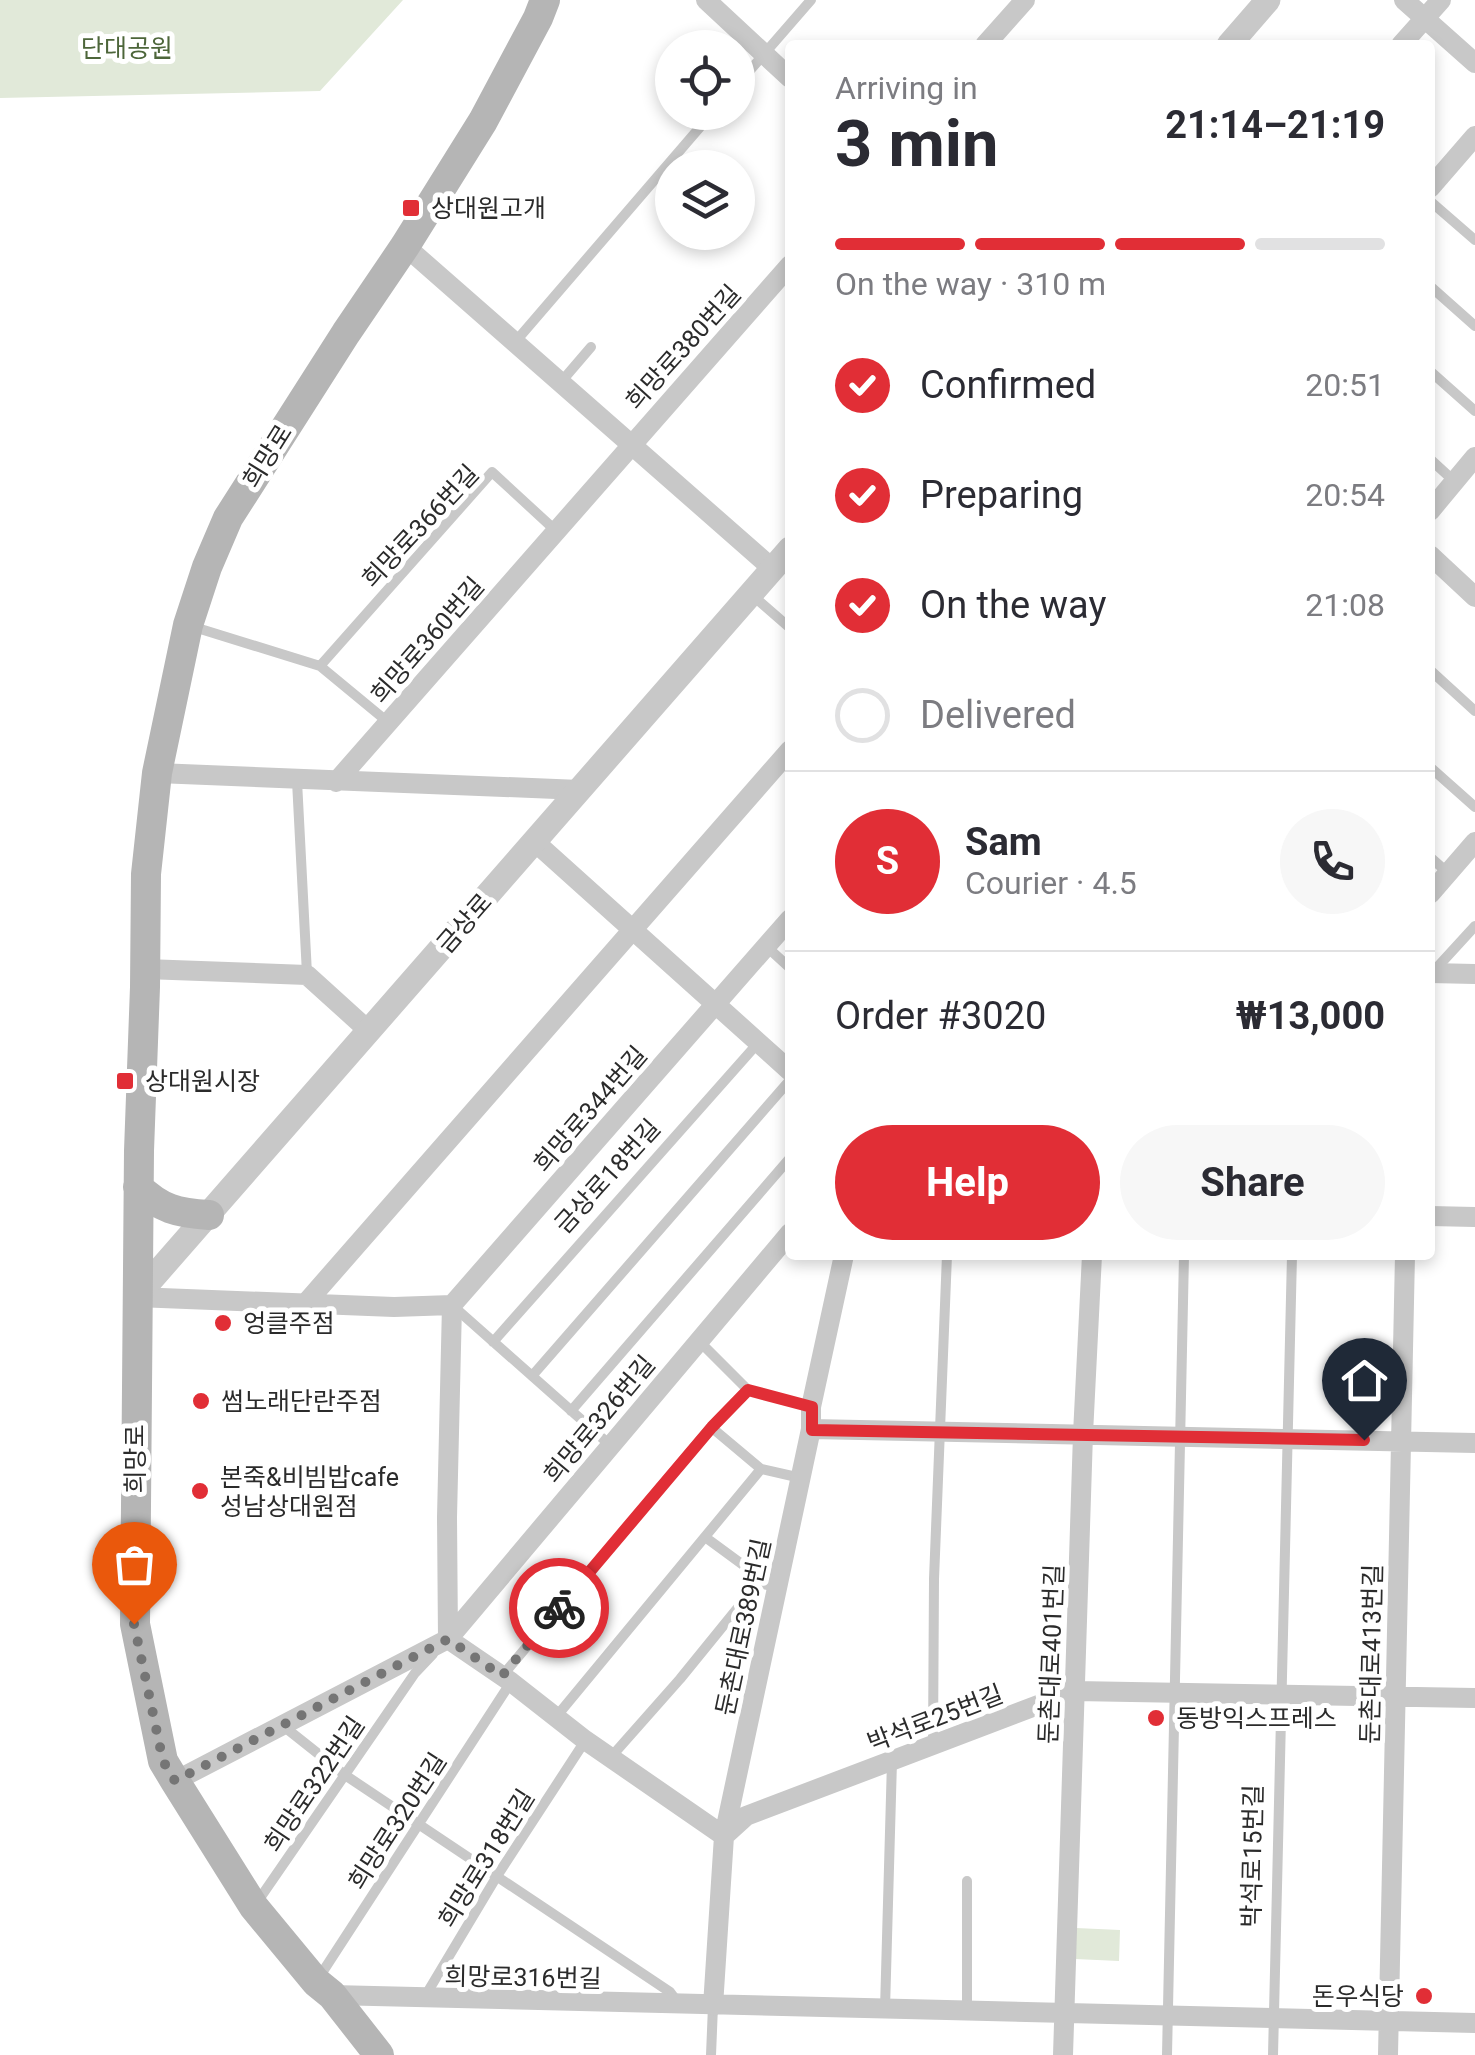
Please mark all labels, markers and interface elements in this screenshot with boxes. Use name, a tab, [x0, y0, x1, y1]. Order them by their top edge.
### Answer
map controls	[655, 30, 755, 250]
button: locate	[655, 30, 755, 130]
park label: 단대공원	[81, 34, 173, 63]
text: Arriving in	[835, 69, 978, 107]
text: 21:14–21:19	[1165, 103, 1385, 147]
text: 3 min	[835, 106, 998, 182]
button: layers	[655, 150, 755, 250]
place label: 상대원고개	[431, 194, 546, 223]
marker: 상대원고개	[400, 197, 422, 219]
text: On the way · 310 m	[835, 265, 1106, 303]
street label: 희망로380번길	[620, 279, 747, 415]
icon: check	[835, 358, 890, 413]
text: Confirmed	[920, 363, 1096, 407]
text: 20:51	[1305, 366, 1385, 404]
street label: 희망로	[237, 419, 298, 493]
street label: 희망로366번길	[356, 459, 485, 594]
icon: check	[835, 468, 890, 523]
text: Preparing	[920, 473, 1083, 517]
text: 20:54	[1305, 476, 1385, 514]
street label: 희망로360번길	[365, 572, 490, 709]
icon: check	[835, 578, 890, 633]
text: On the way	[920, 583, 1106, 627]
text: 21:08	[1305, 586, 1385, 624]
text: Delivered	[920, 693, 1076, 737]
button: phone	[1280, 809, 1385, 914]
text: Sam	[965, 820, 1042, 864]
text: S	[876, 839, 899, 883]
text: Courier · 4.5	[965, 864, 1137, 902]
street label: 금상로	[431, 888, 498, 959]
text: Order #3020	[835, 994, 1046, 1038]
text: ₩13,000	[1236, 994, 1385, 1038]
street label: 희망로344번길	[528, 1041, 653, 1178]
place label: 상대원시장	[145, 1067, 260, 1096]
marker: 상대원시장	[114, 1070, 136, 1092]
street label: 금상로18번길	[549, 1113, 666, 1239]
button: Help	[835, 1125, 1100, 1240]
button: Share	[1120, 1125, 1385, 1240]
place label: 엉클주점	[243, 1309, 335, 1338]
marker: 엉클주점	[212, 1312, 234, 1334]
pin	[1322, 1338, 1407, 1441]
street label: 희망로326번길	[538, 1350, 661, 1489]
icon: home	[1337, 1353, 1392, 1408]
place label: 썸노래단란주점	[221, 1387, 382, 1416]
marker: 썸노래단란주점	[190, 1390, 212, 1412]
street label: 희망로	[121, 1424, 150, 1494]
place label: 본죽&비빔밥cafe 성남상대원점	[220, 1463, 399, 1521]
marker: 본죽&비빔밥cafe 성남상대원점	[189, 1480, 211, 1502]
pin	[92, 1522, 177, 1625]
street label: 둔촌대로389번길	[711, 1536, 776, 1718]
icon: bag	[107, 1537, 162, 1592]
courier	[509, 1558, 609, 1658]
street label: 둔촌대로401번길	[1034, 1563, 1069, 1745]
street label: 둔촌대로413번길	[1355, 1564, 1388, 1744]
icon: bike	[532, 1581, 587, 1636]
street label: 박석로25번길	[863, 1679, 1007, 1758]
place label: 동방익스프레스	[1176, 1704, 1337, 1733]
marker: 동방익스프레스	[1145, 1707, 1167, 1729]
street label: 희망로322번길	[258, 1711, 370, 1858]
street label: 희망로320번길	[342, 1747, 452, 1895]
street label: 희망로318번길	[432, 1784, 540, 1933]
street label: 박석로15번길	[1237, 1784, 1268, 1928]
street label: 희망로316번길	[444, 1962, 602, 1993]
place label: 돈우식당	[1312, 1982, 1404, 2011]
marker: 돈우식당	[1413, 1985, 1435, 2007]

